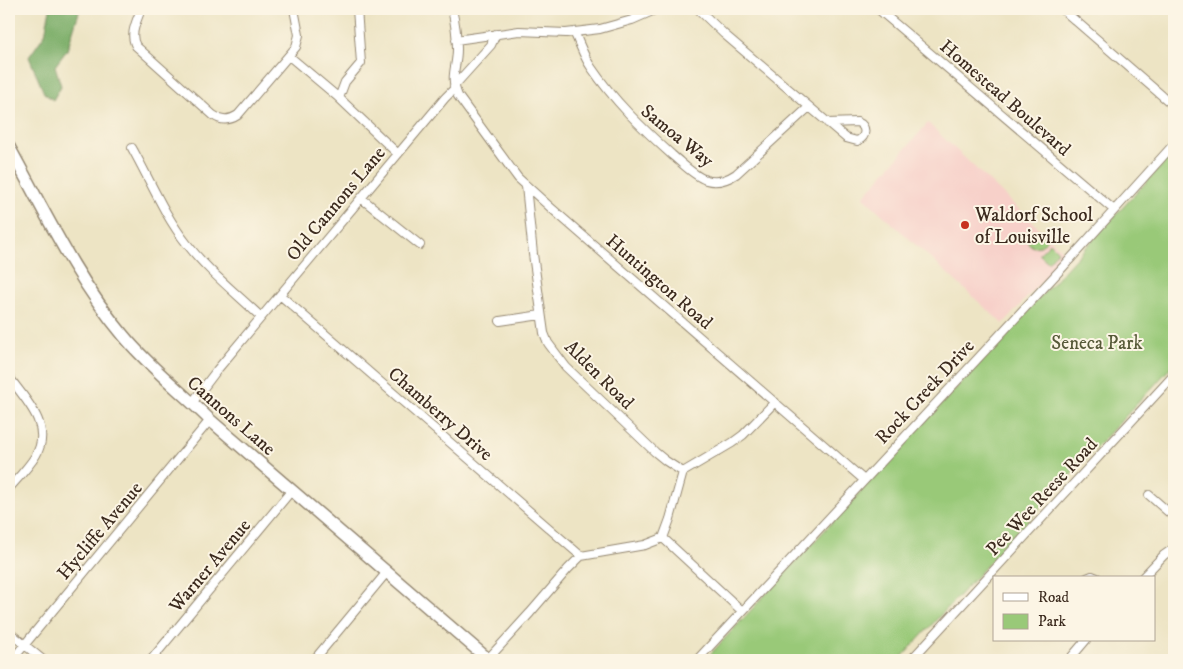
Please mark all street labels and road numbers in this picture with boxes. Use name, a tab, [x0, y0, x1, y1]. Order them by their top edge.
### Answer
street label: Homestead Boulevard	[935, 35, 1076, 162]
street label: Samoa Way	[636, 100, 719, 173]
street label: Old Cannons Lane	[282, 142, 391, 266]
street label: Huntington Road	[601, 230, 717, 335]
street label: Rock Creek Drive	[871, 335, 979, 449]
street label: Alden Road	[560, 336, 639, 415]
street label: Chamberry Drive	[383, 362, 497, 466]
street label: Cannons Lane	[182, 372, 280, 461]
street label: Pee Wee Reese Road	[982, 433, 1103, 561]
street label: Hycliffe Avenue	[53, 477, 148, 585]
street label: Warner Avenue	[164, 514, 256, 618]

